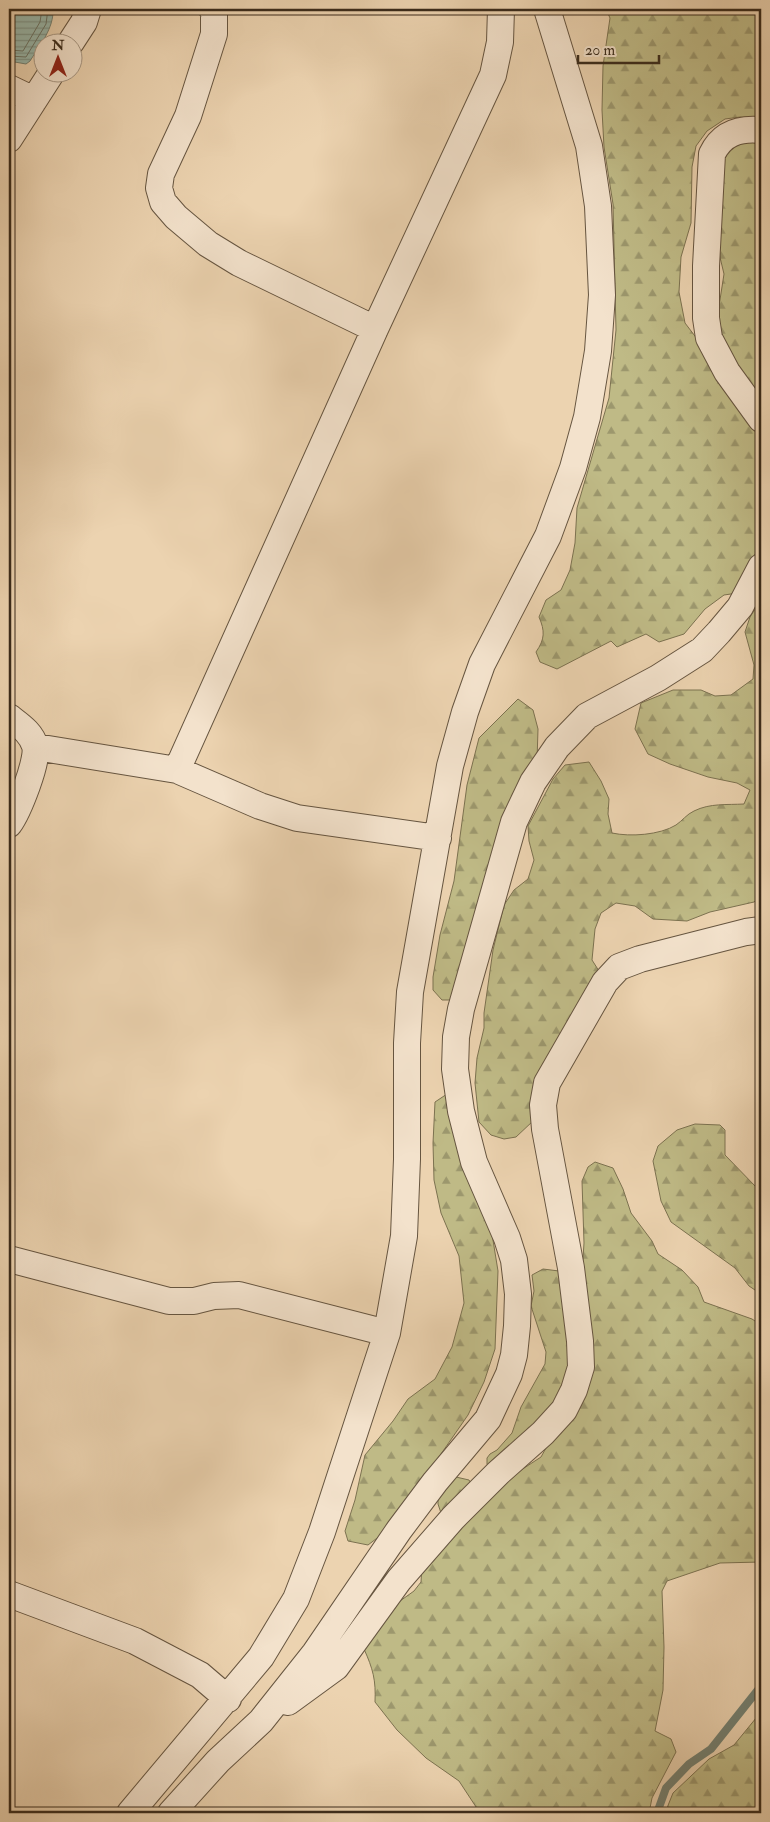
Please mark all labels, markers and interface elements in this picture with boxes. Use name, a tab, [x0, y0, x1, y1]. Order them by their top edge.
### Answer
north arrow	[32, 32, 82, 82]
scale bar	[578, 32, 659, 64]
text: N	[51, 37, 65, 54]
text: 20 m	[585, 41, 615, 60]

